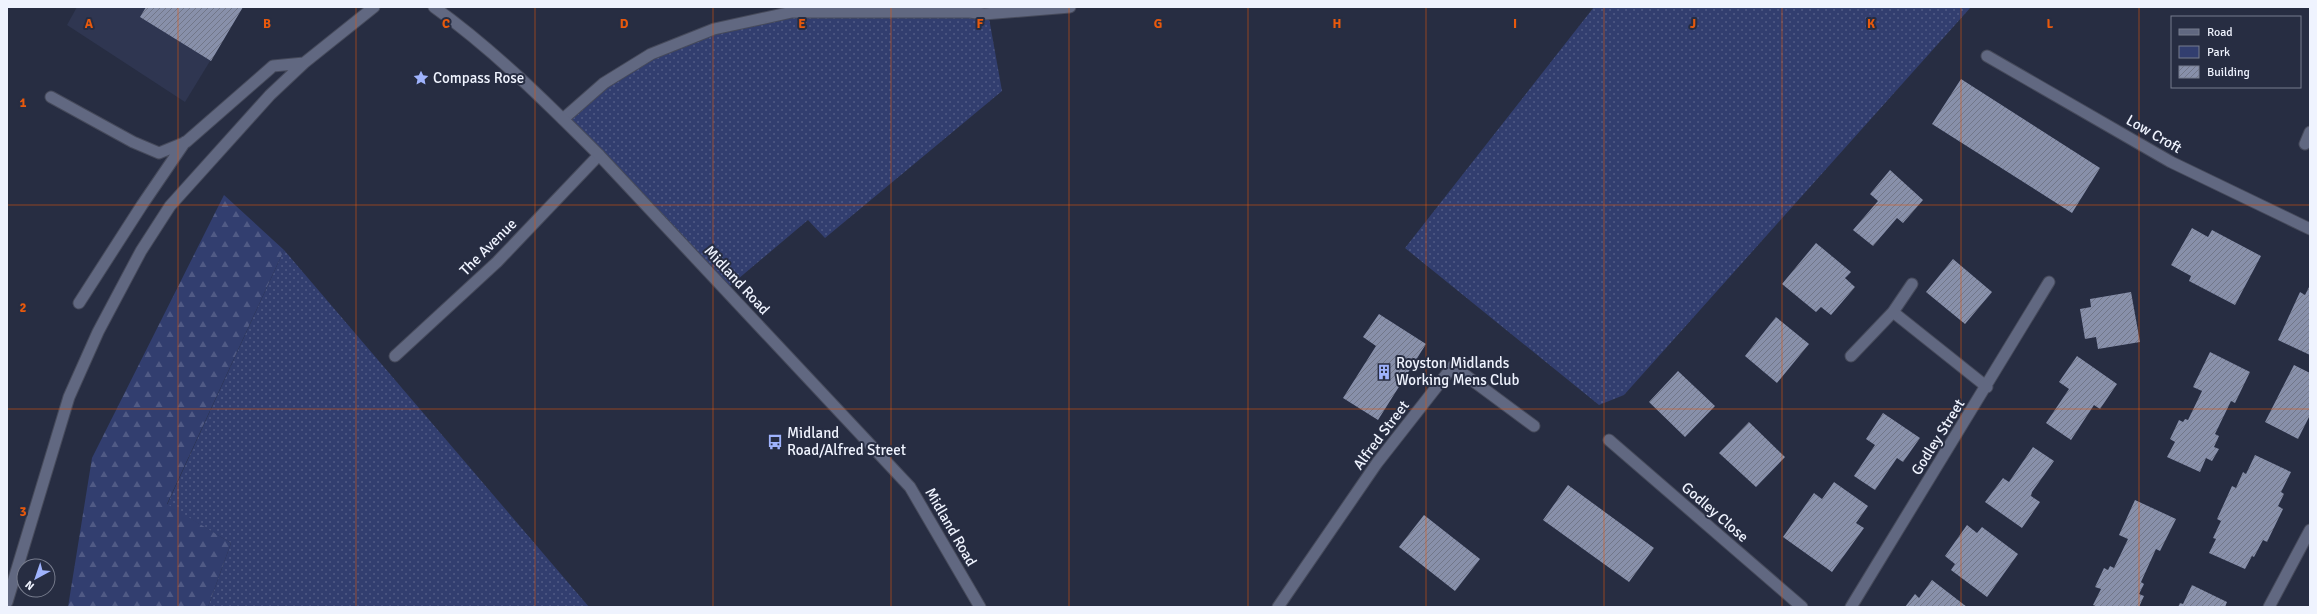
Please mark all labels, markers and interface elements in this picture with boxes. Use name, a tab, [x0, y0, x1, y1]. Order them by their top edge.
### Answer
text: A	[85, 16, 94, 32]
text: B	[263, 16, 271, 32]
text: C	[442, 16, 450, 32]
text: D	[620, 16, 629, 32]
text: E	[798, 16, 806, 32]
text: F	[977, 16, 984, 32]
text: G	[1154, 16, 1162, 32]
text: H	[1333, 16, 1341, 32]
text: I	[1513, 16, 1517, 32]
text: J	[1690, 16, 1696, 32]
text: K	[1867, 16, 1875, 32]
text: L	[2047, 16, 2054, 32]
legend	[2171, 16, 2301, 88]
text: Road	[2207, 25, 2233, 40]
text: Park	[2207, 45, 2230, 60]
text: Building	[2207, 65, 2250, 80]
place icon: Compass Rose	[412, 69, 430, 87]
place label: Compass Rose	[433, 69, 524, 87]
text: 1	[19, 95, 27, 111]
street label: Low Croft	[2123, 111, 2185, 157]
street label: The Avenue	[456, 215, 520, 279]
street label: Midland Road	[701, 242, 774, 318]
text: 2	[19, 300, 27, 316]
place label: Royston Midlands Working Mens Club	[1396, 354, 1520, 389]
building icon: Royston Midlands Working Mens Club	[1375, 363, 1393, 381]
street label: Godley Street	[1907, 396, 1969, 478]
street label: Alfred Street	[1349, 397, 1413, 473]
place label: Midland Road/Alfred Street	[787, 424, 906, 459]
bus stop icon: Midland Road/Alfred Street	[766, 433, 784, 451]
street label: Godley Close	[1678, 478, 1752, 546]
street label: Midland Road	[921, 485, 981, 570]
text: 3	[19, 504, 27, 520]
north arrow	[16, 558, 56, 598]
text: N	[23, 578, 37, 593]

